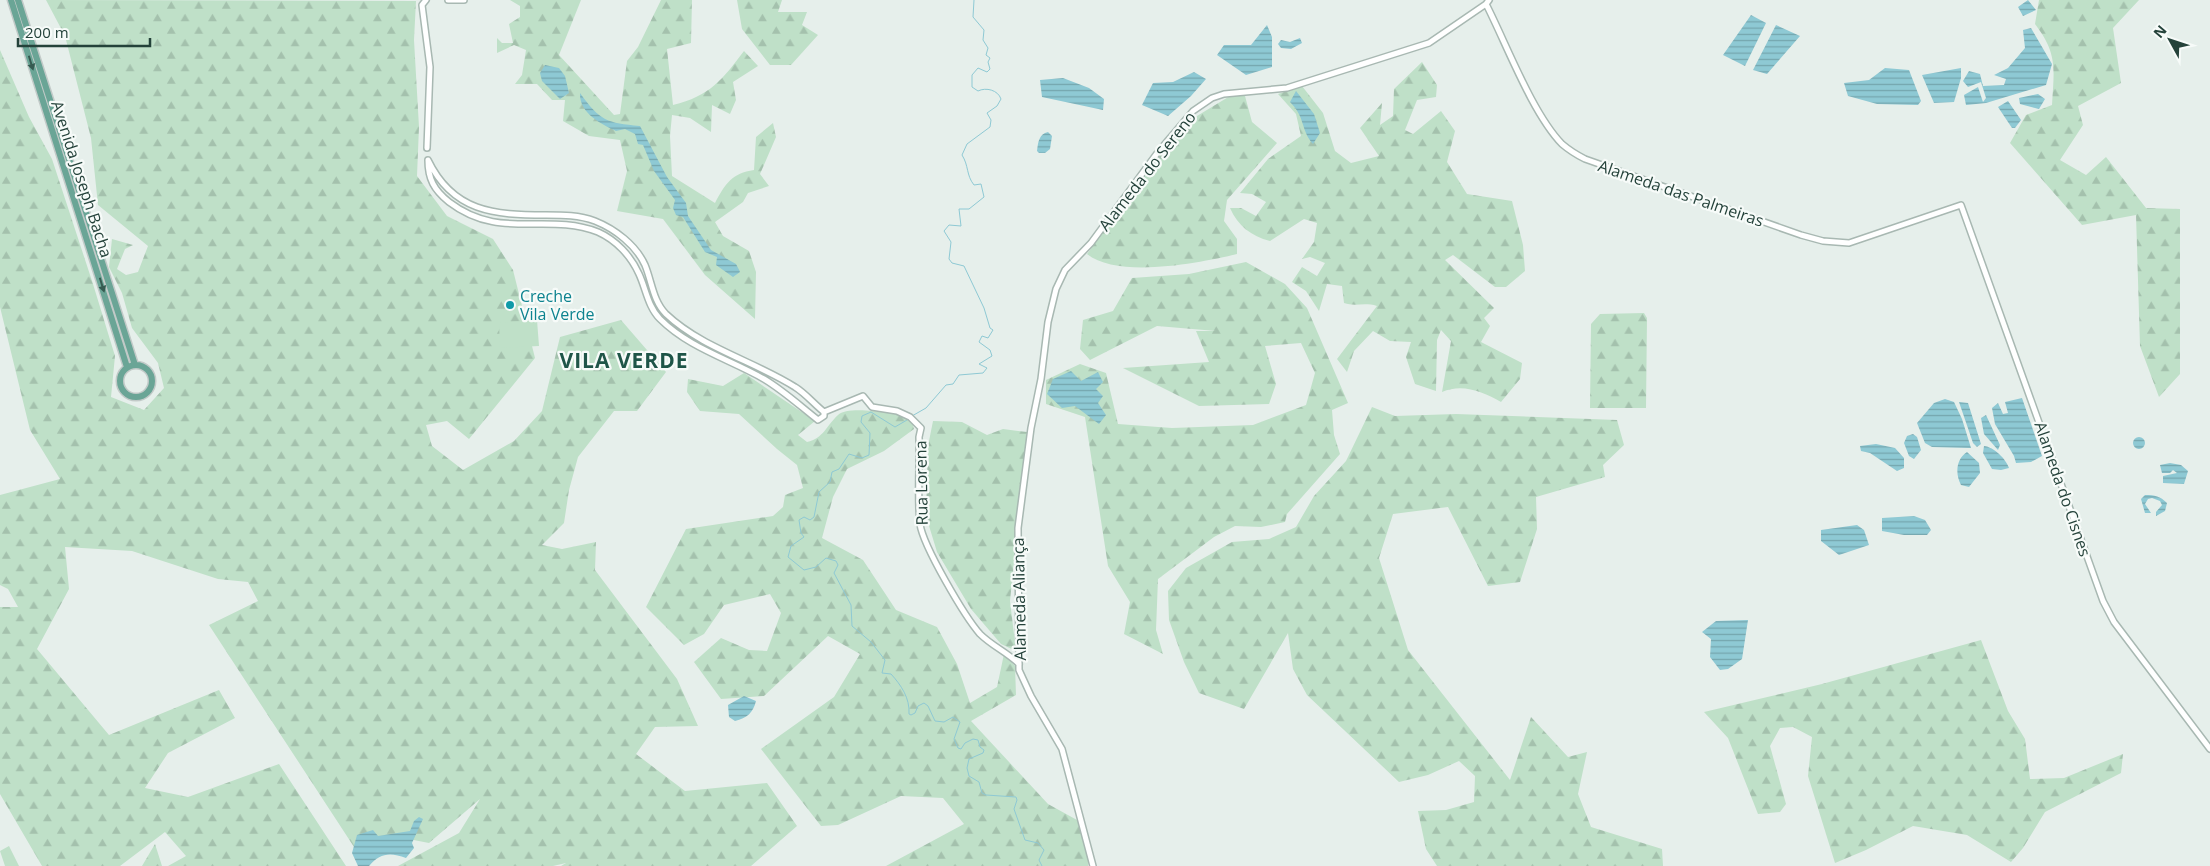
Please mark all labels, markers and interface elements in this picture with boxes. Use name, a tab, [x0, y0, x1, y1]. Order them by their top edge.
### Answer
scale bar	[18, 15, 150, 47]
north arrow	[2145, 15, 2195, 65]
text: N	[2149, 21, 2171, 42]
text: 200 m	[25, 22, 69, 42]
one-way arrow	[28, 56, 35, 71]
street label: Avenida Joseph Bacha	[46, 98, 118, 260]
street label: Alameda do Sereno	[1093, 107, 1201, 235]
street label: Alameda das Palmeiras	[1595, 154, 1767, 232]
one-way arrow	[98, 277, 106, 292]
place label: Creche Vila Verde	[520, 285, 595, 325]
marker: Creche Vila Verde	[504, 299, 516, 311]
district label: VILA VERDE	[560, 346, 689, 374]
street label: Alameda do Cisnes	[2030, 419, 2096, 559]
street label: Rua Lorena	[909, 440, 933, 526]
street label: Alameda Aliança	[1007, 537, 1031, 661]

